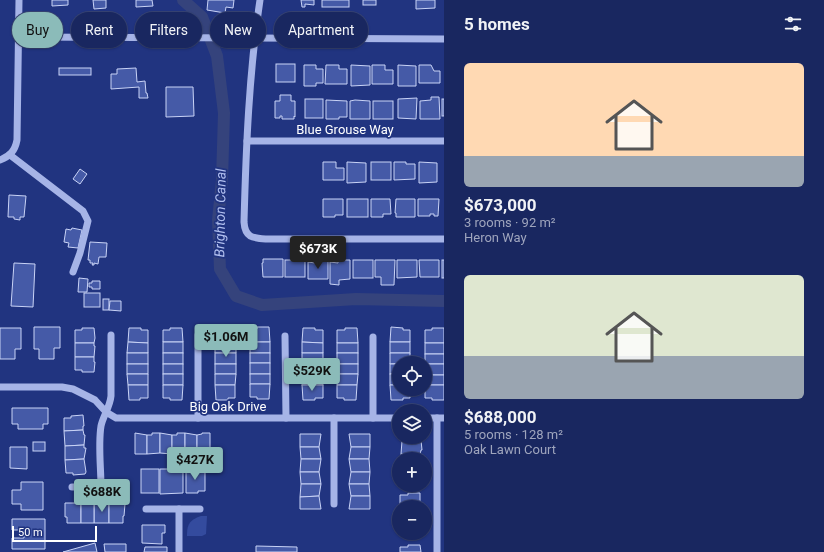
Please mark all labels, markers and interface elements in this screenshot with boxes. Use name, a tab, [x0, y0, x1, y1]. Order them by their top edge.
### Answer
chip: Buy	[12, 12, 63, 48]
chip: Rent	[71, 12, 127, 48]
chip: Filters	[135, 12, 202, 48]
chip: New	[210, 12, 266, 48]
chip: Apartment	[274, 12, 368, 48]
icon: filters	[782, 13, 804, 35]
text: 5 homes	[464, 14, 530, 34]
icon: home	[598, 89, 670, 161]
street label: Blue Grouse Way	[296, 122, 394, 137]
water label: Brighton Canal	[211, 168, 229, 258]
text: $673,000	[464, 195, 536, 215]
text: 3 rooms · 92 m²	[464, 215, 556, 230]
text: Heron Way	[464, 230, 527, 245]
pin: $673K	[290, 236, 346, 270]
text: $673K	[299, 241, 337, 256]
icon: home	[598, 301, 670, 373]
pin: $1.06M	[193, 324, 259, 358]
text: $1.06M	[204, 329, 249, 344]
map controls	[392, 356, 432, 540]
button: locate	[392, 356, 432, 396]
pin: $529K	[284, 358, 340, 392]
text: $529K	[293, 363, 331, 378]
street label: Big Oak Drive	[190, 399, 267, 414]
button: layers	[392, 404, 432, 444]
text: $688,000	[464, 407, 536, 427]
text: 5 rooms · 128 m²	[464, 427, 563, 442]
text: Oak Lawn Court	[464, 442, 556, 457]
pin: $427K	[167, 447, 223, 481]
text: $427K	[176, 452, 214, 467]
button: +	[392, 452, 432, 492]
pin: $688K	[74, 479, 130, 513]
text: $688K	[83, 484, 121, 499]
button: −	[392, 500, 432, 540]
scale bar	[12, 524, 97, 543]
text: 50 m	[18, 526, 43, 539]

